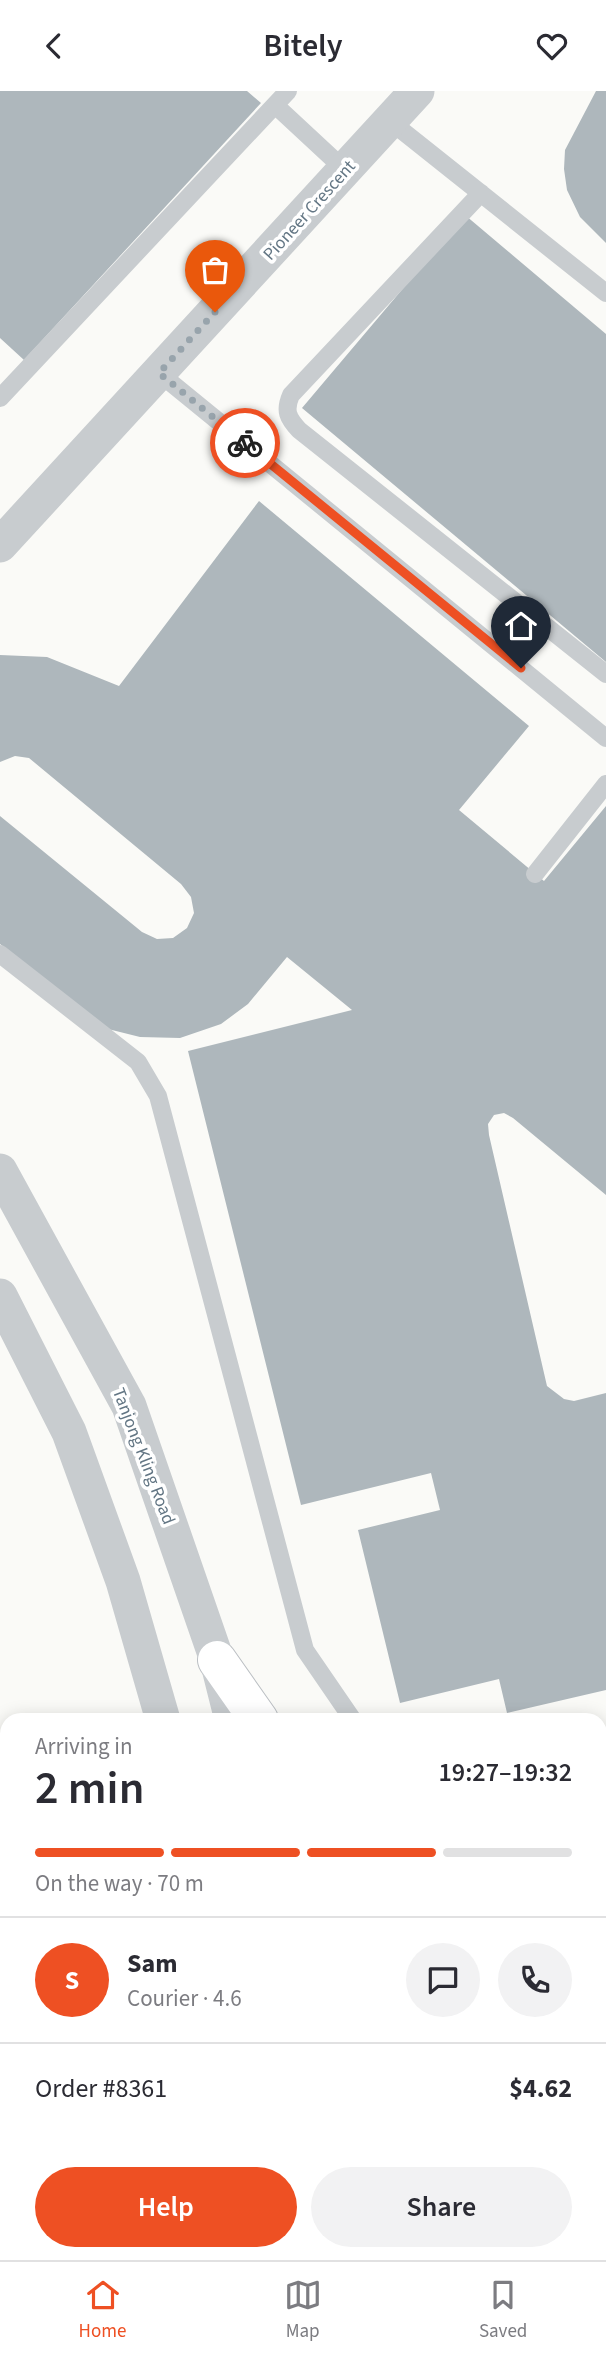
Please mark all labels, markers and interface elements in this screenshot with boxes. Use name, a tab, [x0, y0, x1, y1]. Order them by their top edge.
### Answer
text: Bitely	[263, 23, 343, 69]
icon: back	[35, 27, 73, 65]
icon: heart	[533, 27, 571, 65]
street label: Pioneer Crescent	[257, 155, 361, 266]
pin	[185, 240, 245, 312]
icon: bag	[196, 251, 234, 289]
courier	[210, 408, 280, 478]
icon: bike	[226, 424, 264, 462]
pin	[491, 596, 551, 668]
icon: home	[502, 607, 540, 645]
street label: Tanjong Kling Road	[106, 1384, 181, 1528]
text: Arriving in	[35, 1730, 133, 1763]
text: 19:27–19:32	[439, 1754, 572, 1791]
text: 2 min	[35, 1756, 144, 1821]
text: On the way · 70 m	[35, 1867, 204, 1900]
button: chat	[406, 1943, 480, 2017]
button: phone	[498, 1943, 572, 2017]
text: Sam	[127, 1945, 177, 1982]
text: S	[65, 1962, 79, 1999]
text: Courier · 4.6	[127, 1982, 242, 2015]
text: Order #8361	[35, 2070, 167, 2107]
text: $4.62	[509, 2070, 572, 2107]
button: Help	[35, 2167, 297, 2247]
button: Share	[311, 2167, 572, 2247]
tab: Home	[79, 2276, 126, 2345]
tab: Map	[284, 2276, 322, 2345]
tab: Saved	[479, 2276, 527, 2345]

